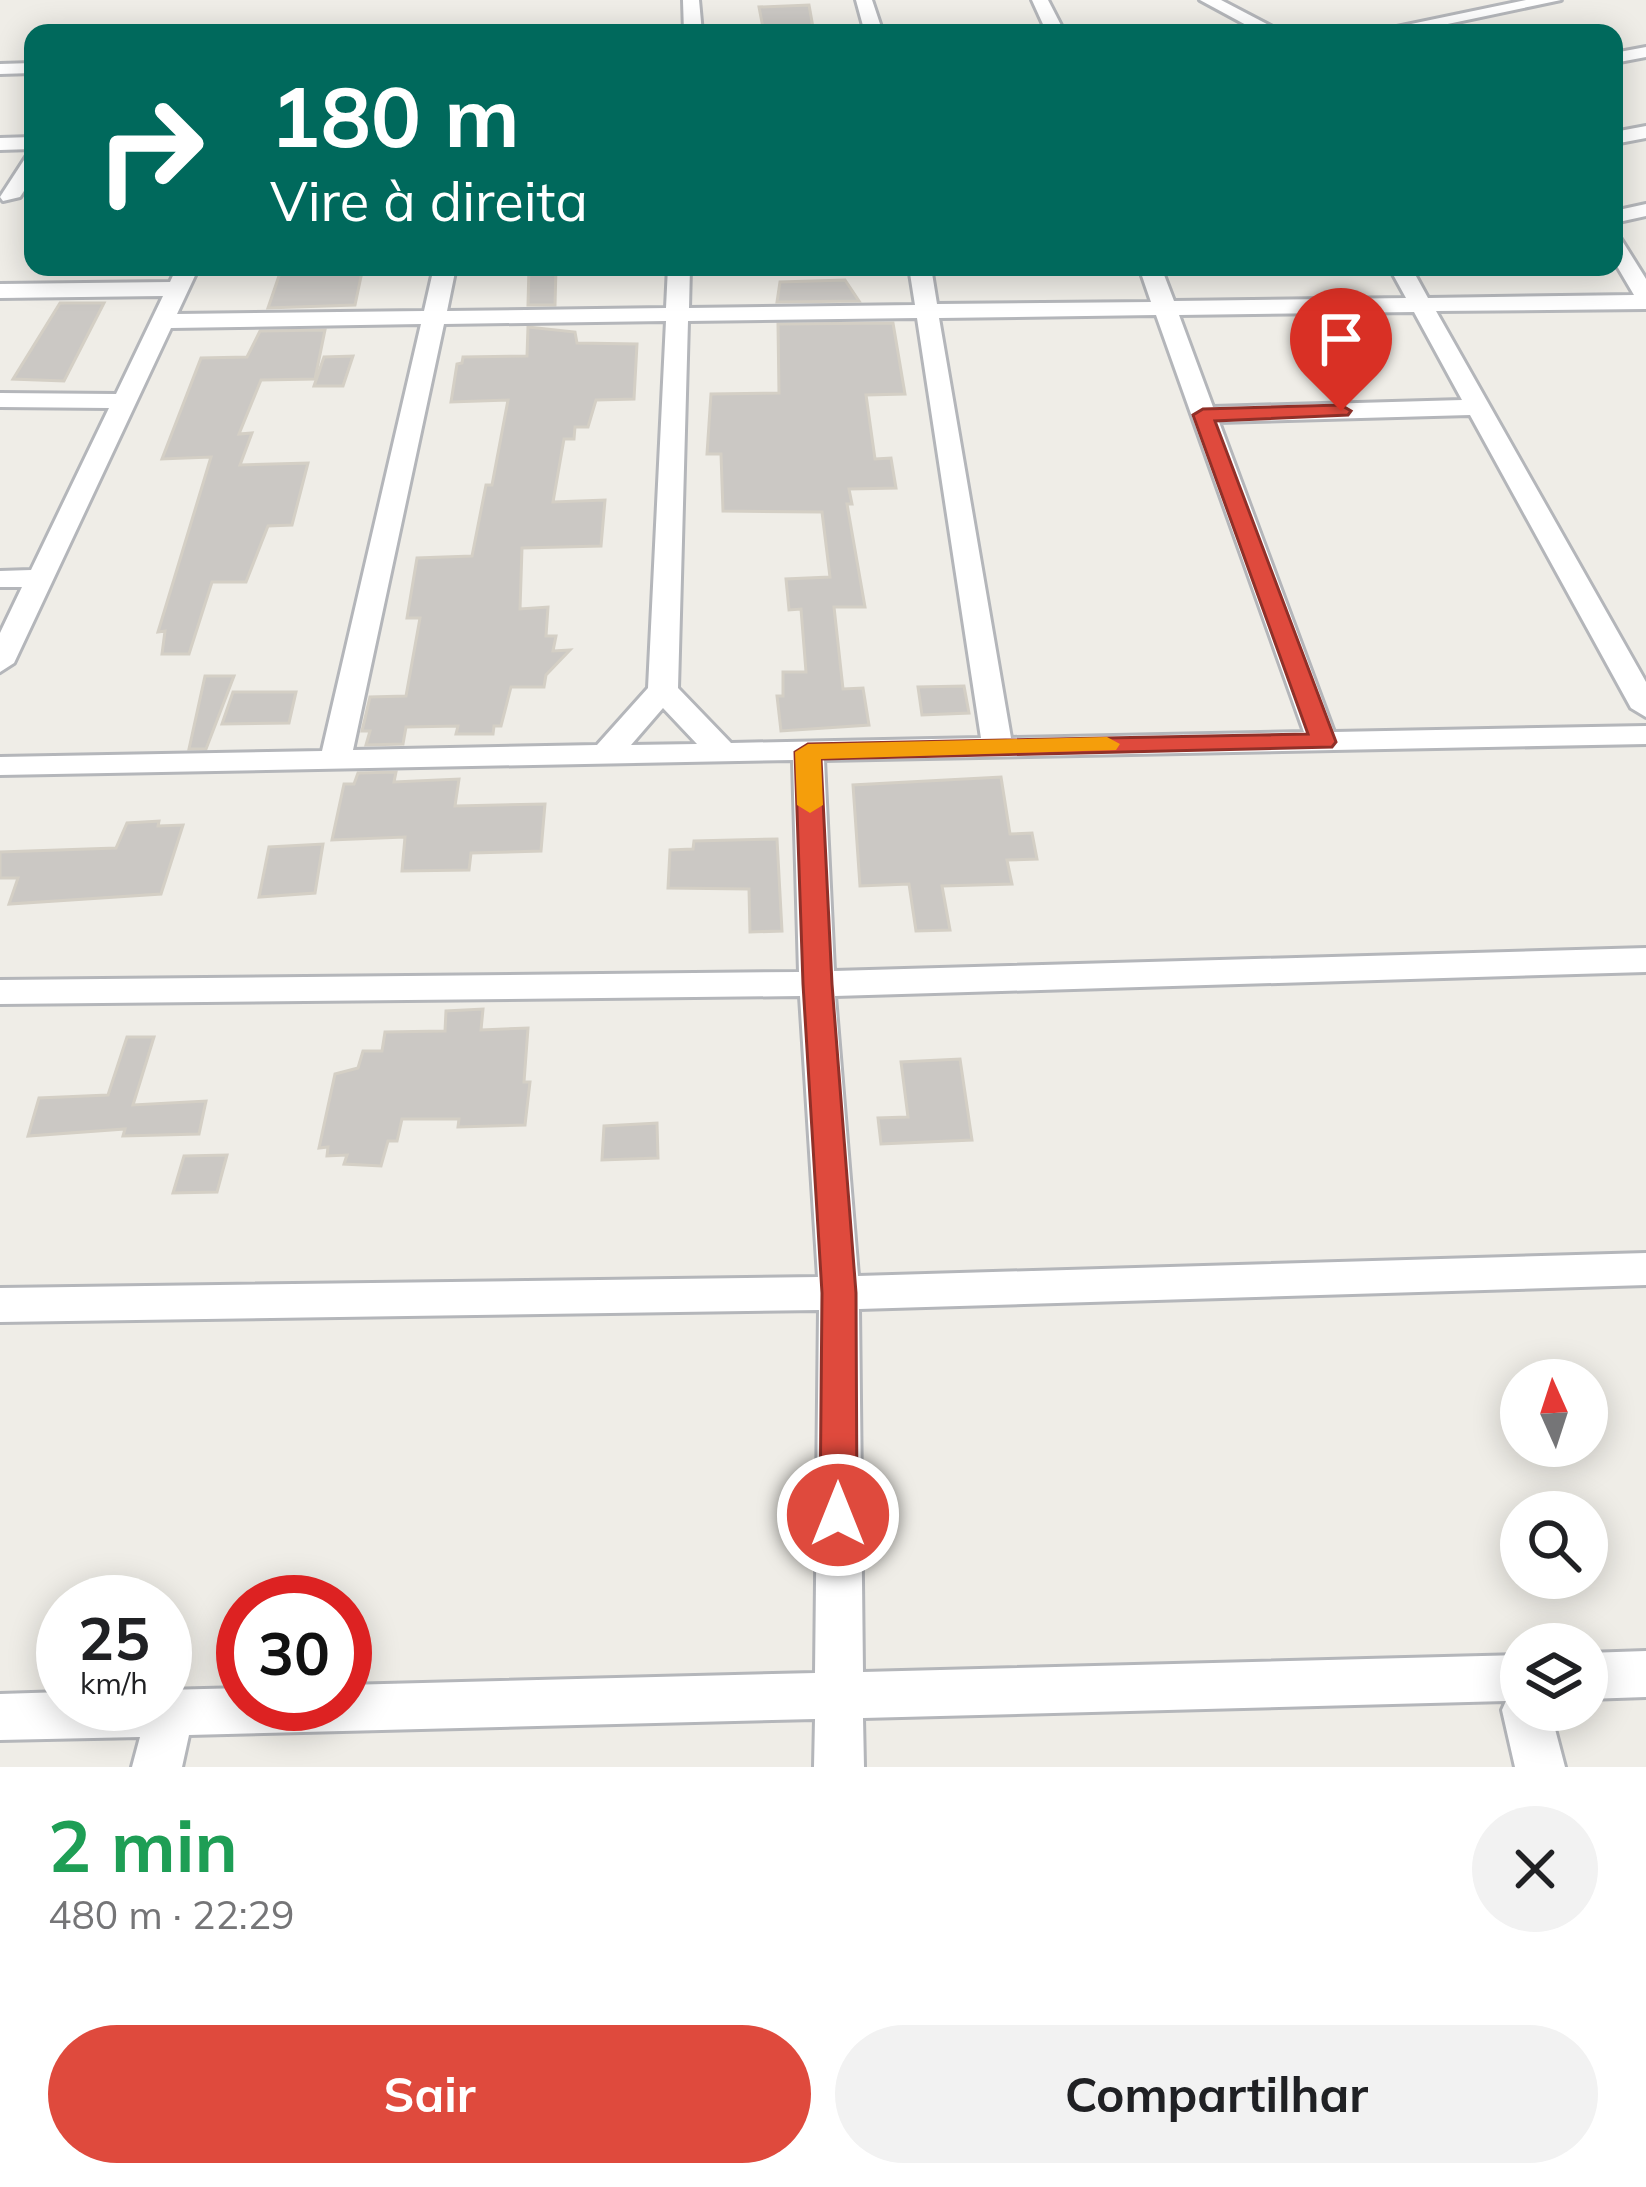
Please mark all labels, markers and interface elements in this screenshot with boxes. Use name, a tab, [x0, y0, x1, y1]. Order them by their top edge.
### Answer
text: 180 m	[270, 63, 520, 168]
icon: right	[72, 72, 228, 228]
text: Vire à direita	[270, 167, 588, 235]
pin	[1290, 288, 1392, 411]
icon: arrive	[1308, 306, 1374, 372]
north arrow	[1500, 1359, 1608, 1467]
map controls	[1500, 1359, 1608, 1731]
position arrow	[775, 1452, 901, 1578]
button: search	[1500, 1491, 1608, 1599]
speed limit sign: 30	[216, 1575, 372, 1731]
text: 25	[78, 1600, 150, 1675]
button: layers	[1500, 1623, 1608, 1731]
text: km/h	[80, 1664, 148, 1702]
text: 2 min	[48, 1800, 238, 1890]
button: close	[1472, 1806, 1598, 1932]
text: 480 m · 22:29	[48, 1890, 294, 1939]
button: Sair	[48, 2025, 811, 2163]
button: Compartilhar	[835, 2025, 1598, 2163]

